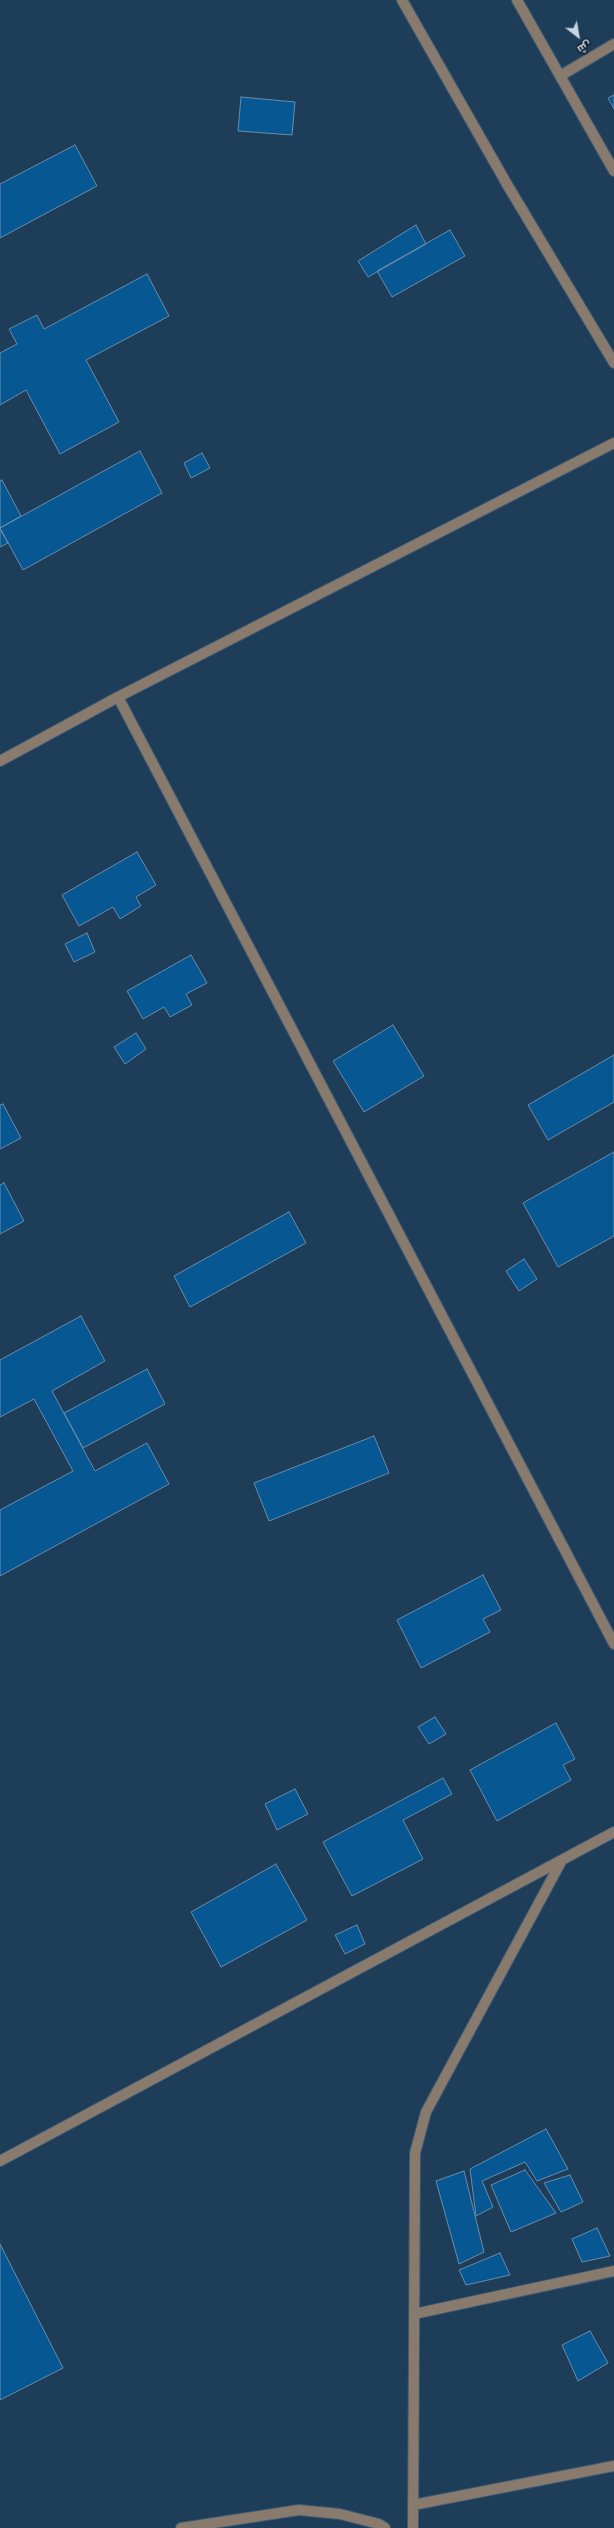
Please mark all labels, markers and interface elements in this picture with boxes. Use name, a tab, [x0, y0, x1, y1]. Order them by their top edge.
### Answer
north arrow	[558, 16, 598, 56]
text: ش	[575, 38, 594, 56]

